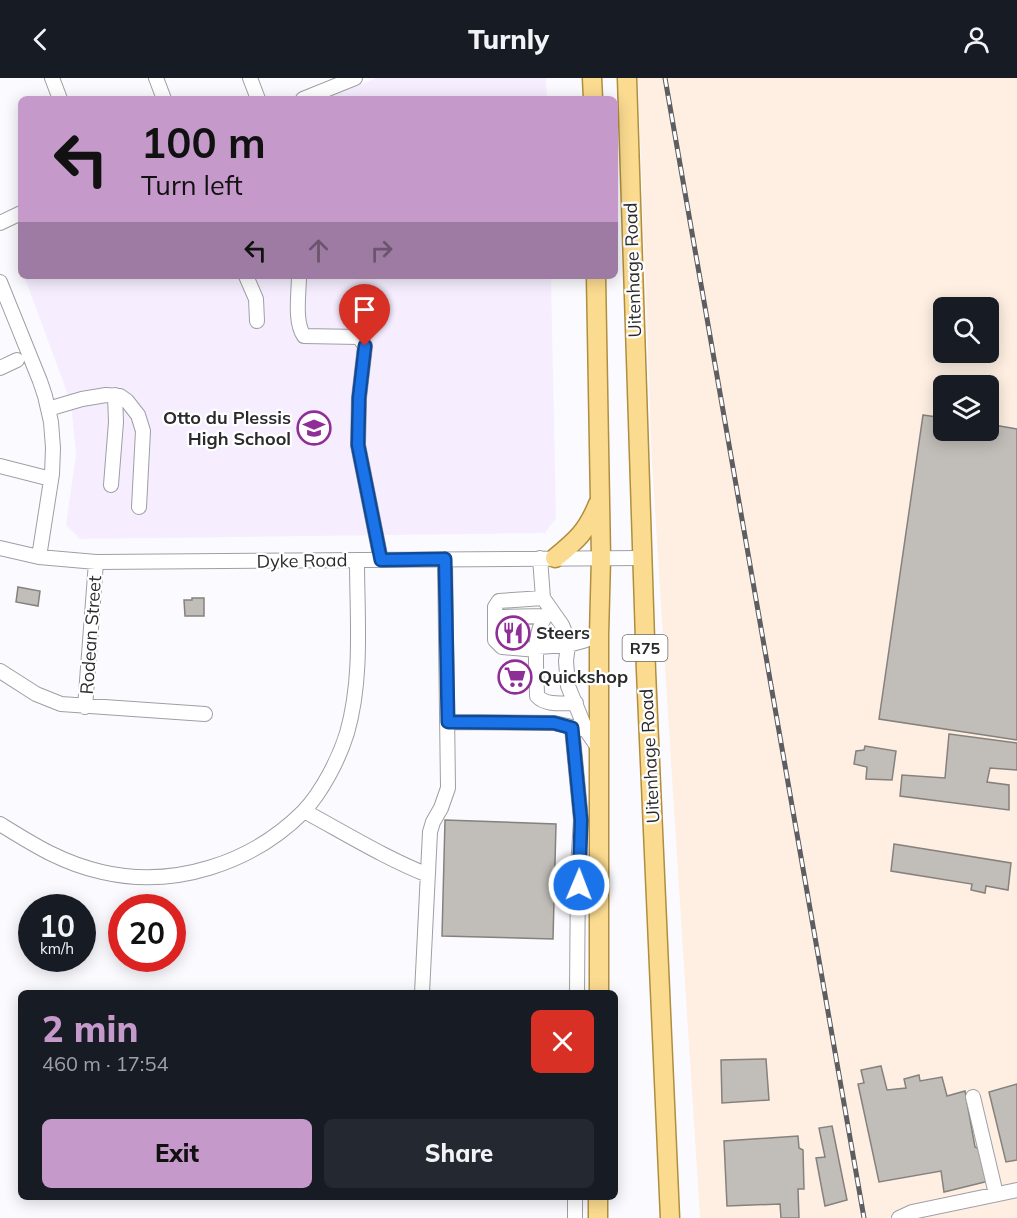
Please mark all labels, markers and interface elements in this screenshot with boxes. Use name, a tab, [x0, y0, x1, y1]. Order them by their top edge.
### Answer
text: Turnly	[468, 22, 549, 56]
icon: back	[24, 23, 57, 56]
icon: person	[960, 23, 993, 56]
text: 100 m	[141, 116, 266, 169]
icon: left	[42, 120, 120, 198]
text: Turn left	[141, 168, 243, 202]
street label: Uitenhage Road	[619, 202, 646, 338]
icon: left	[239, 234, 272, 267]
icon: ahead	[302, 234, 335, 267]
icon: right	[365, 234, 398, 267]
pin	[339, 284, 390, 346]
icon: arrive	[348, 293, 381, 326]
map controls	[933, 297, 999, 441]
button: search	[933, 297, 999, 363]
button: layers	[933, 375, 999, 441]
place label: Otto du Plessis High School	[163, 406, 291, 450]
school or university icon: Otto du Plessis High School	[296, 410, 332, 446]
street label: Dyke Road	[256, 548, 348, 573]
street label: Rodean Street	[75, 575, 106, 695]
restaurant icon: Steers	[495, 615, 531, 651]
place label: Steers	[536, 621, 590, 644]
road number: R75	[622, 635, 668, 661]
supermarket icon: Quickshop	[497, 659, 533, 695]
place label: Quickshop	[538, 665, 628, 688]
street label: Uitenhage Road	[634, 688, 665, 824]
position arrow	[547, 853, 611, 917]
speed limit sign: 20	[108, 894, 186, 972]
text: 10	[39, 907, 75, 945]
text: km/h	[40, 939, 74, 958]
text: 2 min	[42, 1006, 138, 1051]
button: close	[531, 1010, 594, 1073]
text: 460 m · 17:54	[42, 1051, 168, 1076]
button: Exit	[42, 1119, 312, 1188]
button: Share	[324, 1119, 594, 1188]

